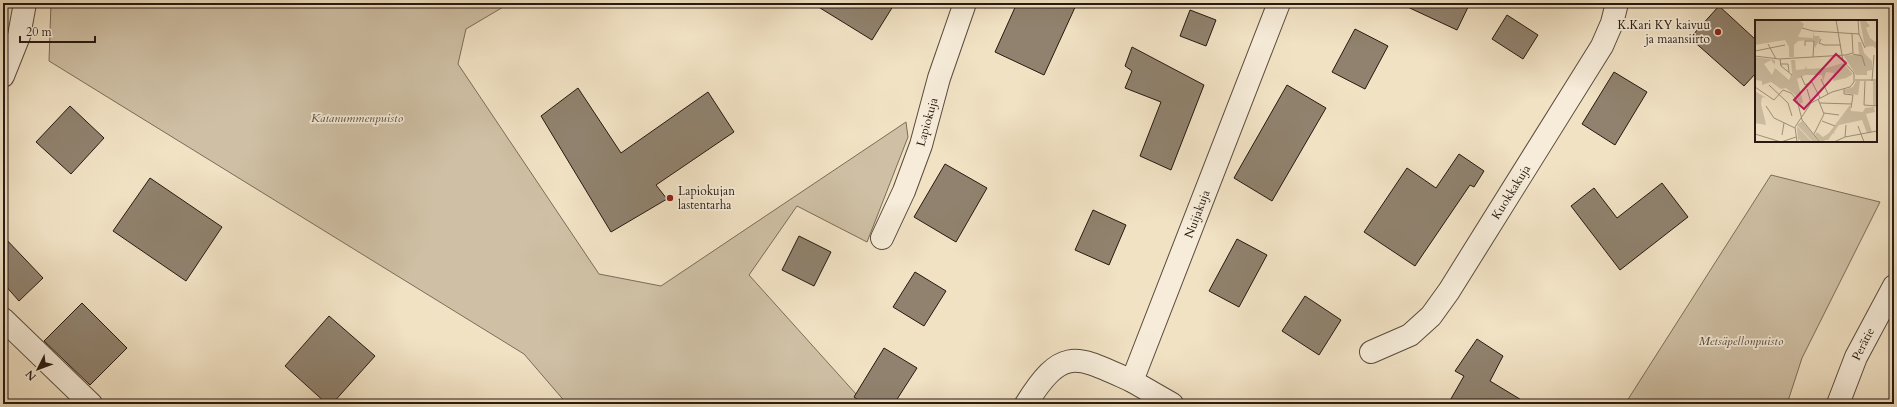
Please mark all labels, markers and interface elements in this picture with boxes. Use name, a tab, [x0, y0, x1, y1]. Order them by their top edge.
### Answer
place label: K.Kari KY kaivuu ja maansiirto	[1618, 17, 1711, 47]
scale bar	[20, 18, 95, 44]
inset map	[1755, 20, 1877, 142]
text: 20 m	[26, 24, 53, 40]
marker: K.Kari KY kaivuu ja maansiirto	[1713, 27, 1723, 37]
street label: Lapiokuja	[912, 95, 942, 148]
park label: Katanummenpuisto	[311, 110, 403, 126]
street label: Kuokkakuja	[1488, 161, 1535, 222]
place label: Lapiokujan lastentarha	[678, 183, 735, 213]
street label: Nuijakuja	[1181, 187, 1214, 240]
marker: Lapiokujan lastentarha	[665, 193, 675, 203]
street label: Perätie	[1848, 325, 1878, 363]
park label: Metsäpellonpuisto	[1699, 333, 1784, 349]
north arrow	[18, 349, 58, 389]
text: N	[22, 366, 40, 384]

